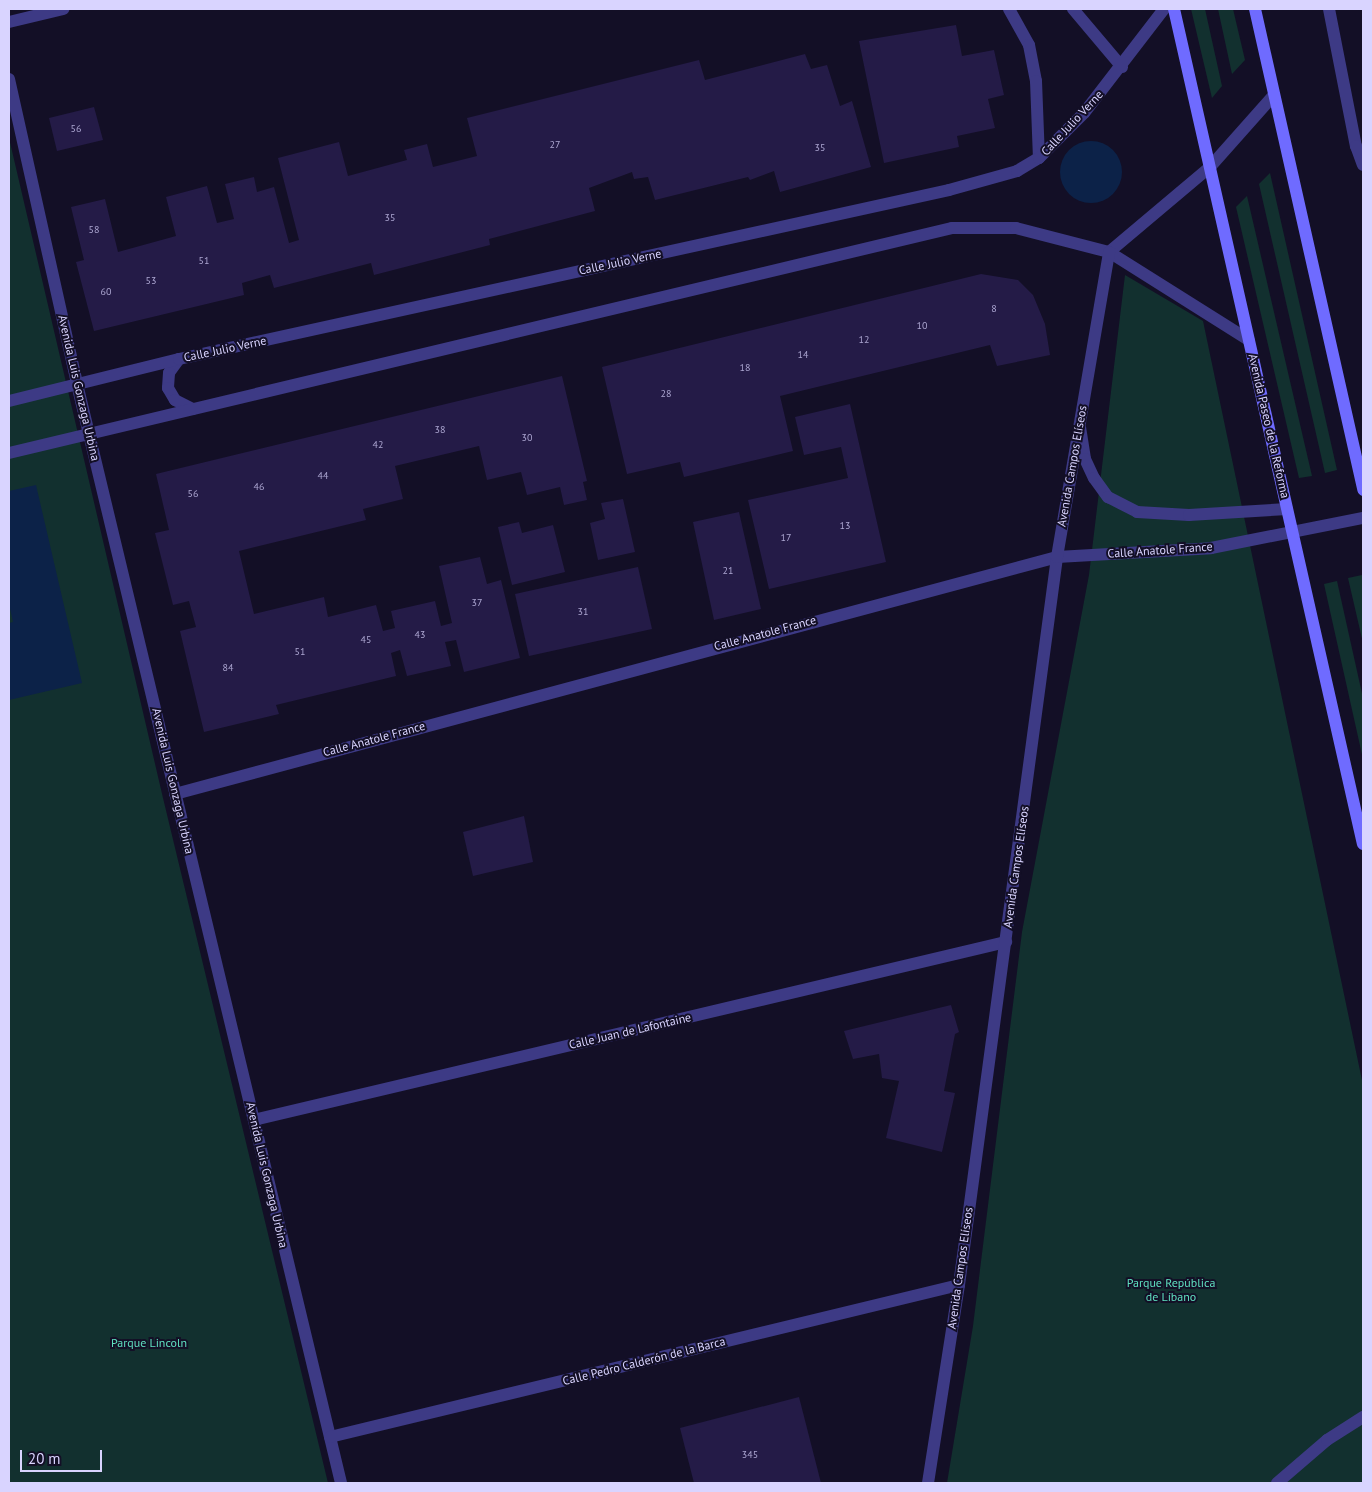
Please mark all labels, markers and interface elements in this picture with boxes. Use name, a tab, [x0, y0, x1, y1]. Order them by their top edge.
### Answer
street label: Calle Julio Verne	[1038, 87, 1106, 159]
house number: 56	[71, 123, 81, 135]
house number: 27	[550, 139, 560, 151]
house number: 35	[815, 142, 825, 154]
house number: 35	[385, 212, 395, 224]
house number: 58	[89, 224, 99, 236]
street label: Calle Julio Verne	[577, 246, 663, 278]
house number: 51	[199, 255, 209, 267]
house number: 53	[146, 275, 156, 287]
house number: 60	[101, 286, 111, 298]
house number: 8	[991, 303, 997, 315]
street label: Avenida Luis Gonzaga Urbina	[55, 314, 103, 462]
house number: 10	[917, 320, 927, 332]
street label: Calle Julio Verne	[182, 333, 268, 365]
house number: 12	[859, 334, 869, 346]
house number: 14	[798, 349, 808, 361]
street label: Avenida Paseo de la Reforma	[1245, 352, 1293, 500]
house number: 18	[740, 362, 750, 374]
house number: 28	[661, 388, 671, 400]
street label: Avenida Campos Elíseos	[1054, 404, 1090, 528]
house number: 38	[435, 424, 445, 436]
house number: 30	[522, 432, 532, 444]
house number: 42	[373, 439, 383, 451]
house number: 44	[318, 470, 328, 482]
house number: 46	[254, 481, 264, 493]
house number: 56	[188, 488, 198, 500]
house number: 13	[840, 520, 850, 532]
house number: 17	[781, 532, 791, 544]
street label: Calle Anatole France	[1107, 539, 1213, 561]
house number: 21	[723, 565, 733, 577]
house number: 37	[472, 597, 482, 609]
house number: 31	[578, 606, 588, 618]
street label: Calle Anatole France	[712, 612, 818, 654]
house number: 43	[415, 629, 425, 641]
house number: 45	[361, 634, 371, 646]
house number: 51	[295, 646, 305, 658]
house number: 84	[223, 662, 233, 674]
street label: Avenida Luis Gonzaga Urbina	[149, 707, 197, 855]
street label: Calle Anatole France	[321, 718, 427, 760]
street label: Avenida Campos Elíseos	[1000, 805, 1032, 929]
street label: Calle Juan de Lafontaine	[568, 1010, 692, 1052]
street label: Avenida Luis Gonzaga Urbina	[243, 1101, 291, 1249]
street label: Avenida Campos Elíseos	[944, 1206, 976, 1330]
park label: Parque República de Líbano	[1127, 1276, 1215, 1304]
street label: Calle Pedro Calderón de la Barca	[561, 1334, 727, 1388]
park label: Parque Lincoln	[111, 1336, 187, 1350]
scale bar	[22, 1440, 105, 1472]
text: 20 m	[28, 1449, 61, 1468]
house number: 345	[742, 1449, 758, 1461]

